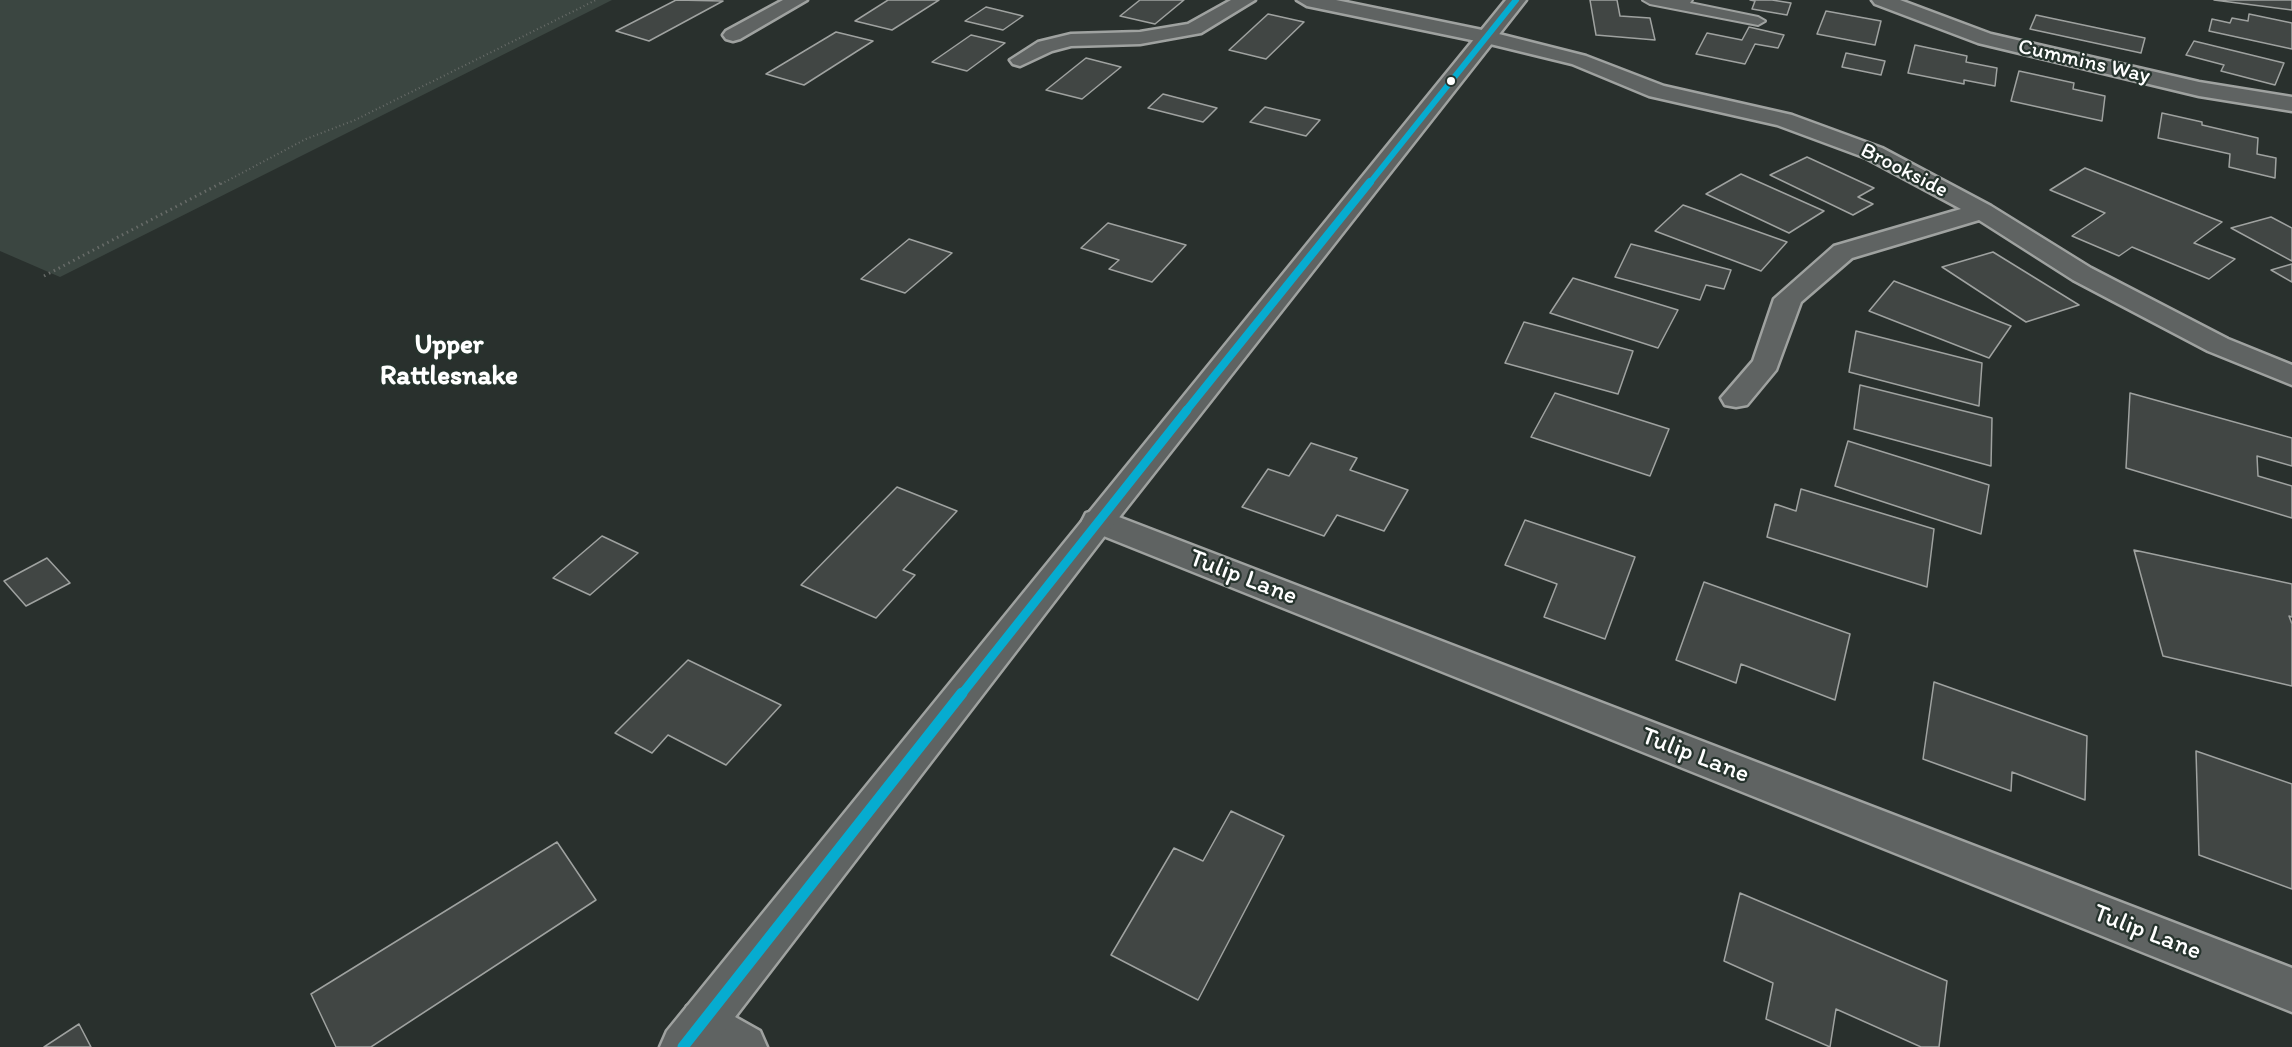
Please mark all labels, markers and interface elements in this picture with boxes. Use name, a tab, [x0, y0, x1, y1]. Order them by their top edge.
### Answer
street label: Cummins Way	[2015, 34, 2153, 90]
unlabelled marker	[1445, 75, 1457, 87]
street label: Brookside	[1856, 138, 1952, 204]
district label: Upper Rattlesnake	[380, 330, 518, 393]
street label: Tulip Lane	[1184, 543, 1302, 613]
street label: Tulip Lane	[1636, 721, 1754, 791]
street label: Tulip Lane	[2088, 898, 2206, 968]

